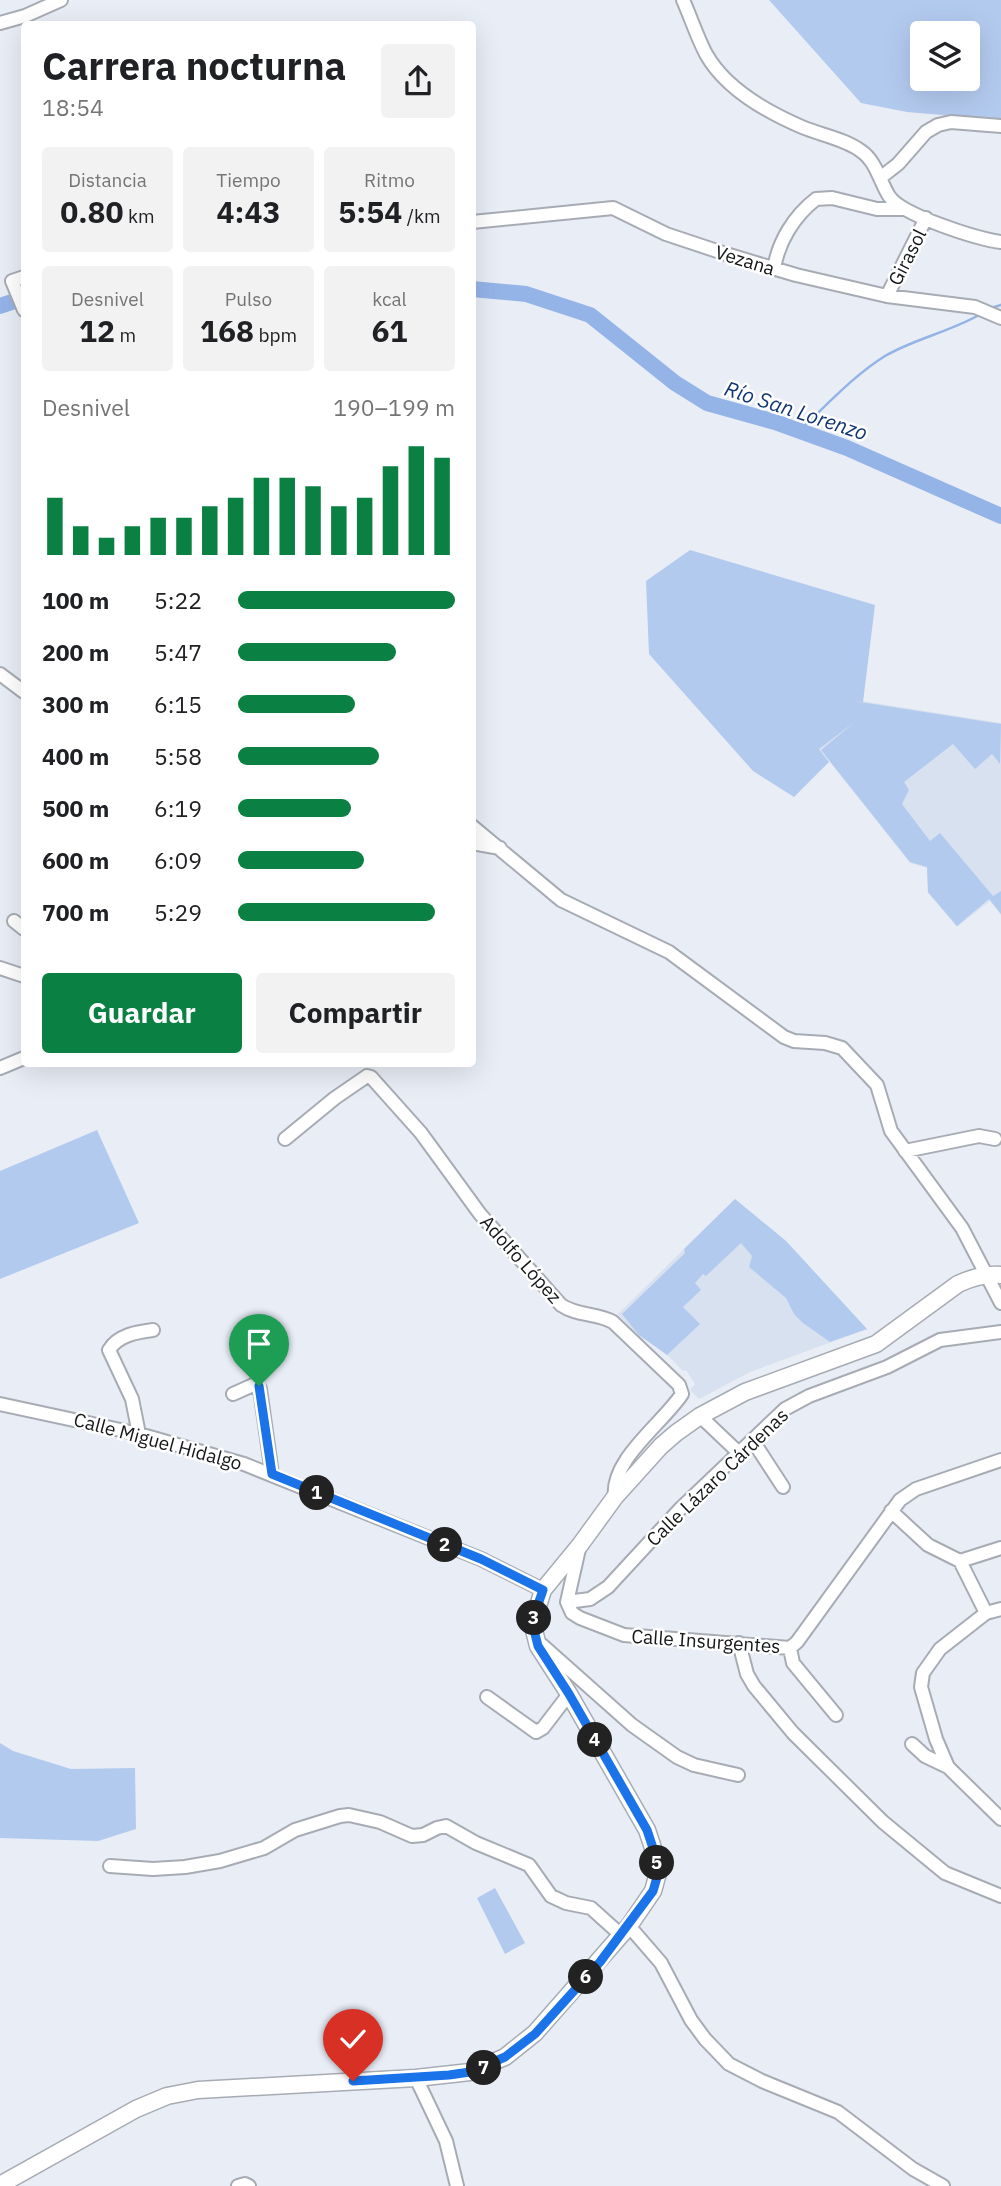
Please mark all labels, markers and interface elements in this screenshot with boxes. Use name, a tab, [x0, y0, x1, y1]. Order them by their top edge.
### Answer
map controls	[910, 21, 980, 91]
button: layers	[910, 21, 980, 91]
text: Carrera nocturna	[42, 41, 346, 90]
button: share	[381, 44, 455, 118]
text: 18:54	[42, 92, 104, 122]
text: Distancia	[68, 168, 147, 192]
text: Tiempo	[216, 168, 281, 192]
text: Ritmo	[364, 168, 415, 192]
text: 0.80	[60, 192, 124, 231]
text: 4:43	[217, 192, 280, 231]
text: 5:54	[338, 192, 402, 231]
text: km	[124, 204, 155, 228]
text: /km	[402, 204, 441, 228]
street label: Girasol	[883, 225, 931, 289]
street label: Vezana	[712, 240, 778, 280]
text: Desnivel	[71, 287, 144, 311]
text: Pulso	[225, 287, 272, 311]
text: kcal	[372, 287, 407, 311]
text: 12	[79, 311, 115, 350]
text: 168	[200, 311, 254, 350]
text: 61	[372, 311, 408, 350]
text: m	[115, 323, 136, 347]
text: bpm	[254, 323, 297, 347]
water label: Río San Lorenzo	[721, 374, 871, 446]
text: Desnivel	[42, 392, 130, 422]
text: 190–199 m	[333, 392, 455, 422]
text: 100 m	[42, 585, 109, 615]
text: 5:22	[154, 585, 202, 615]
text: 200 m	[42, 637, 109, 667]
text: 5:47	[154, 637, 202, 667]
text: 300 m	[42, 689, 109, 719]
text: 6:15	[154, 689, 202, 719]
text: 400 m	[42, 741, 109, 771]
text: 5:58	[154, 741, 202, 771]
text: 500 m	[42, 793, 109, 823]
text: 6:19	[154, 793, 202, 823]
text: 600 m	[42, 845, 109, 875]
text: 6:09	[154, 845, 202, 875]
text: 700 m	[42, 897, 109, 927]
text: 5:29	[154, 897, 202, 927]
button: Guardar	[42, 973, 242, 1053]
button: Compartir	[256, 973, 455, 1053]
street label: Adolfo López	[475, 1210, 567, 1308]
pin	[229, 1314, 289, 1386]
icon: arrive	[240, 1325, 278, 1363]
street label: Calle Lázaro Cárdenas	[641, 1403, 793, 1551]
street label: Calle Miguel Hidalgo	[71, 1407, 245, 1475]
pin: 1	[300, 1476, 334, 1510]
text: 1	[311, 1480, 322, 1504]
pin: 2	[428, 1528, 462, 1562]
text: 2	[439, 1532, 450, 1556]
pin: 3	[516, 1600, 552, 1636]
text: 3	[528, 1605, 539, 1629]
street label: Calle Insurgentes	[631, 1624, 781, 1658]
pin: 4	[578, 1722, 612, 1758]
text: 4	[589, 1727, 600, 1751]
pin: 5	[640, 1846, 674, 1881]
text: 5	[651, 1850, 662, 1874]
pin: 6	[568, 1960, 604, 1994]
text: 6	[580, 1964, 591, 1988]
pin	[323, 2009, 383, 2081]
icon: check	[334, 2020, 372, 2058]
pin: 7	[466, 2050, 502, 2086]
text: 7	[478, 2055, 489, 2079]

